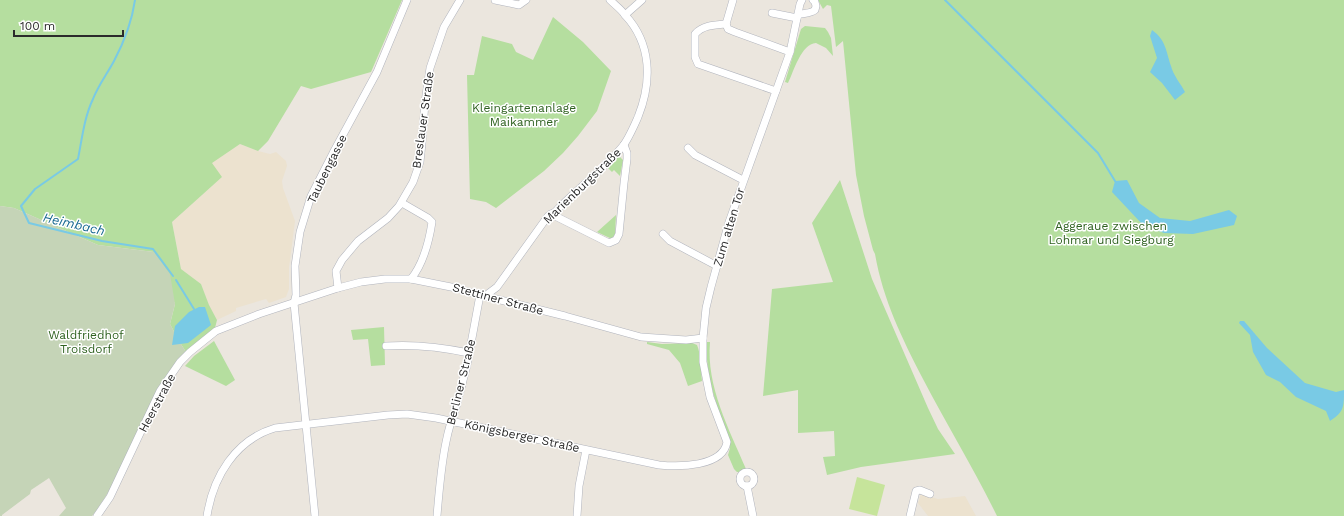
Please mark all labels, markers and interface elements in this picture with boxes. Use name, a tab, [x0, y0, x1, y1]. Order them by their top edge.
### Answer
scale bar	[14, 12, 123, 38]
text: 100 m	[20, 19, 55, 33]
street label: Breslauer Straße	[409, 71, 437, 169]
park label: Kleingartenanlage Maikammer	[472, 101, 576, 129]
street label: Taubengasse	[304, 132, 350, 206]
street label: Marienburgstraße	[540, 145, 624, 227]
street label: Zum alten Tor	[710, 186, 748, 268]
water label: Heimbach	[42, 210, 107, 238]
park label: Aggeraue zwischen Lohmar und Siegburg	[1048, 219, 1174, 247]
street label: Stettiner Straße	[451, 280, 545, 318]
park label: Waldfriedhof Troisdorf	[48, 328, 124, 356]
street label: Berliner Straße	[444, 337, 478, 426]
street label: Heerstraße	[136, 371, 178, 435]
street label: Königsberger Straße	[463, 417, 581, 455]

